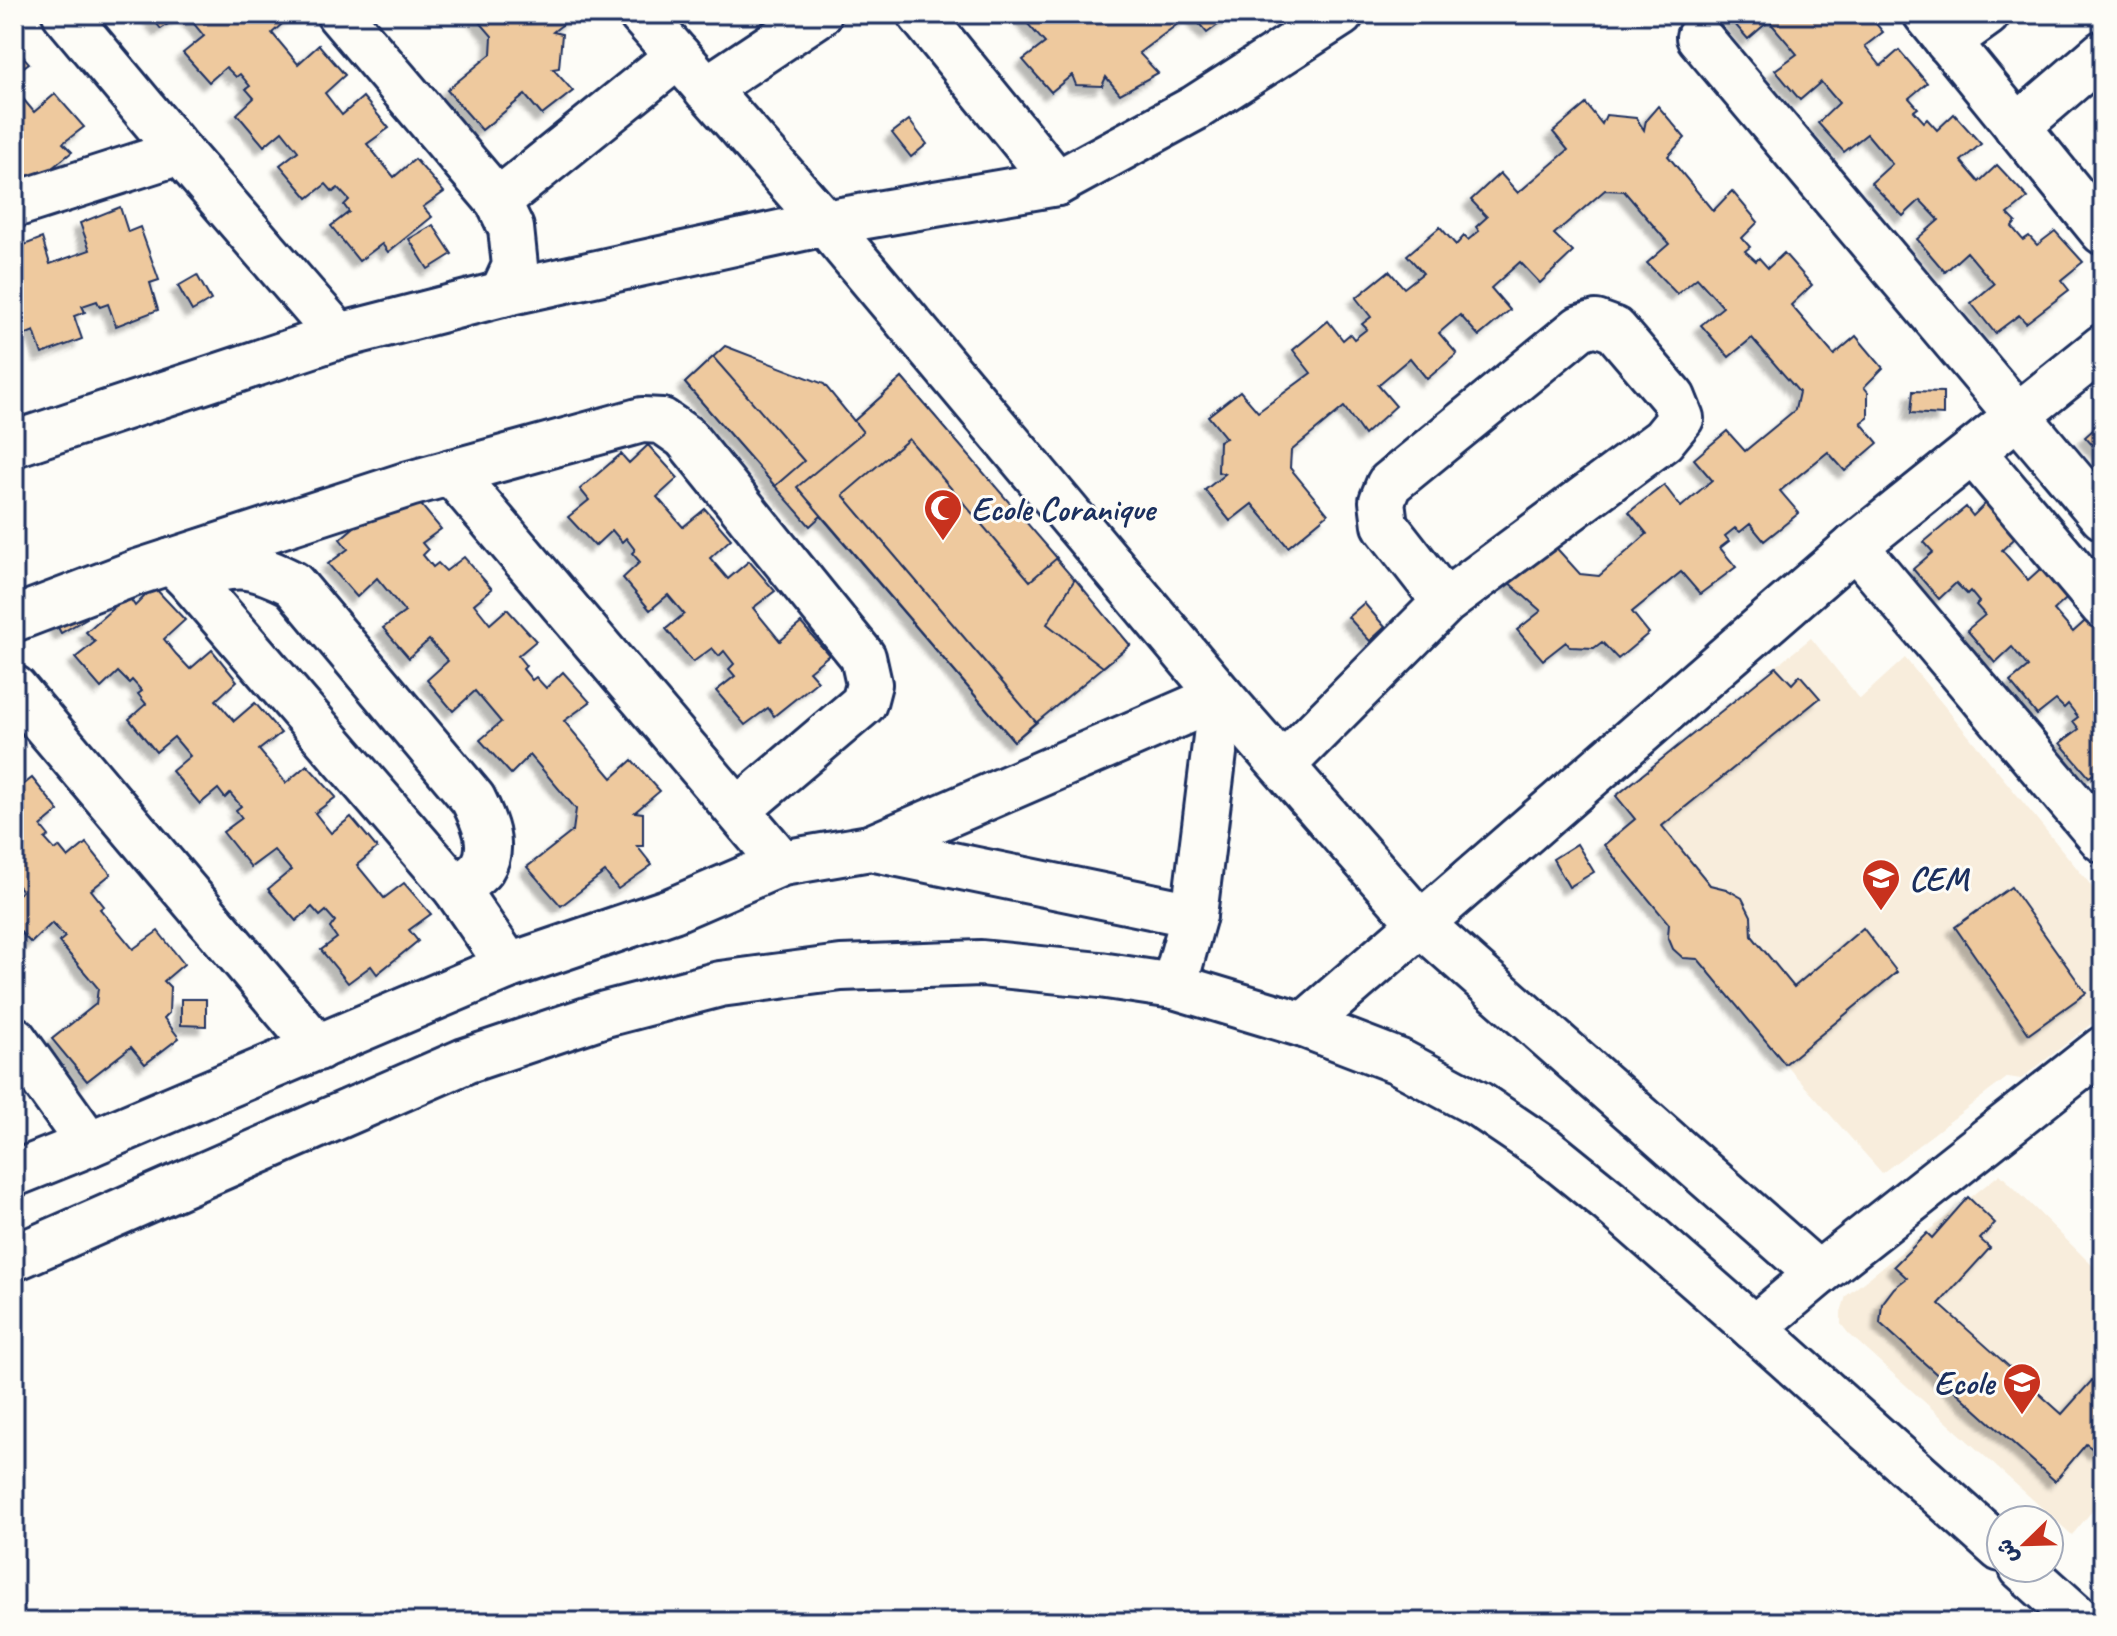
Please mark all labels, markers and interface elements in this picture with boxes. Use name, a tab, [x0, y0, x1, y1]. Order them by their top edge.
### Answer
mosque icon: Ecole Coranique	[922, 487, 964, 542]
place label: Ecole Coranique	[971, 487, 1158, 530]
school or university icon: CEM	[1860, 857, 1902, 912]
place label: CEM	[1909, 857, 1971, 900]
place label: Ecole	[1934, 1361, 1997, 1404]
school or university icon: Ecole	[2001, 1361, 2043, 1416]
north arrow	[1985, 1504, 2065, 1584]
text: ش	[1990, 1535, 2025, 1568]

